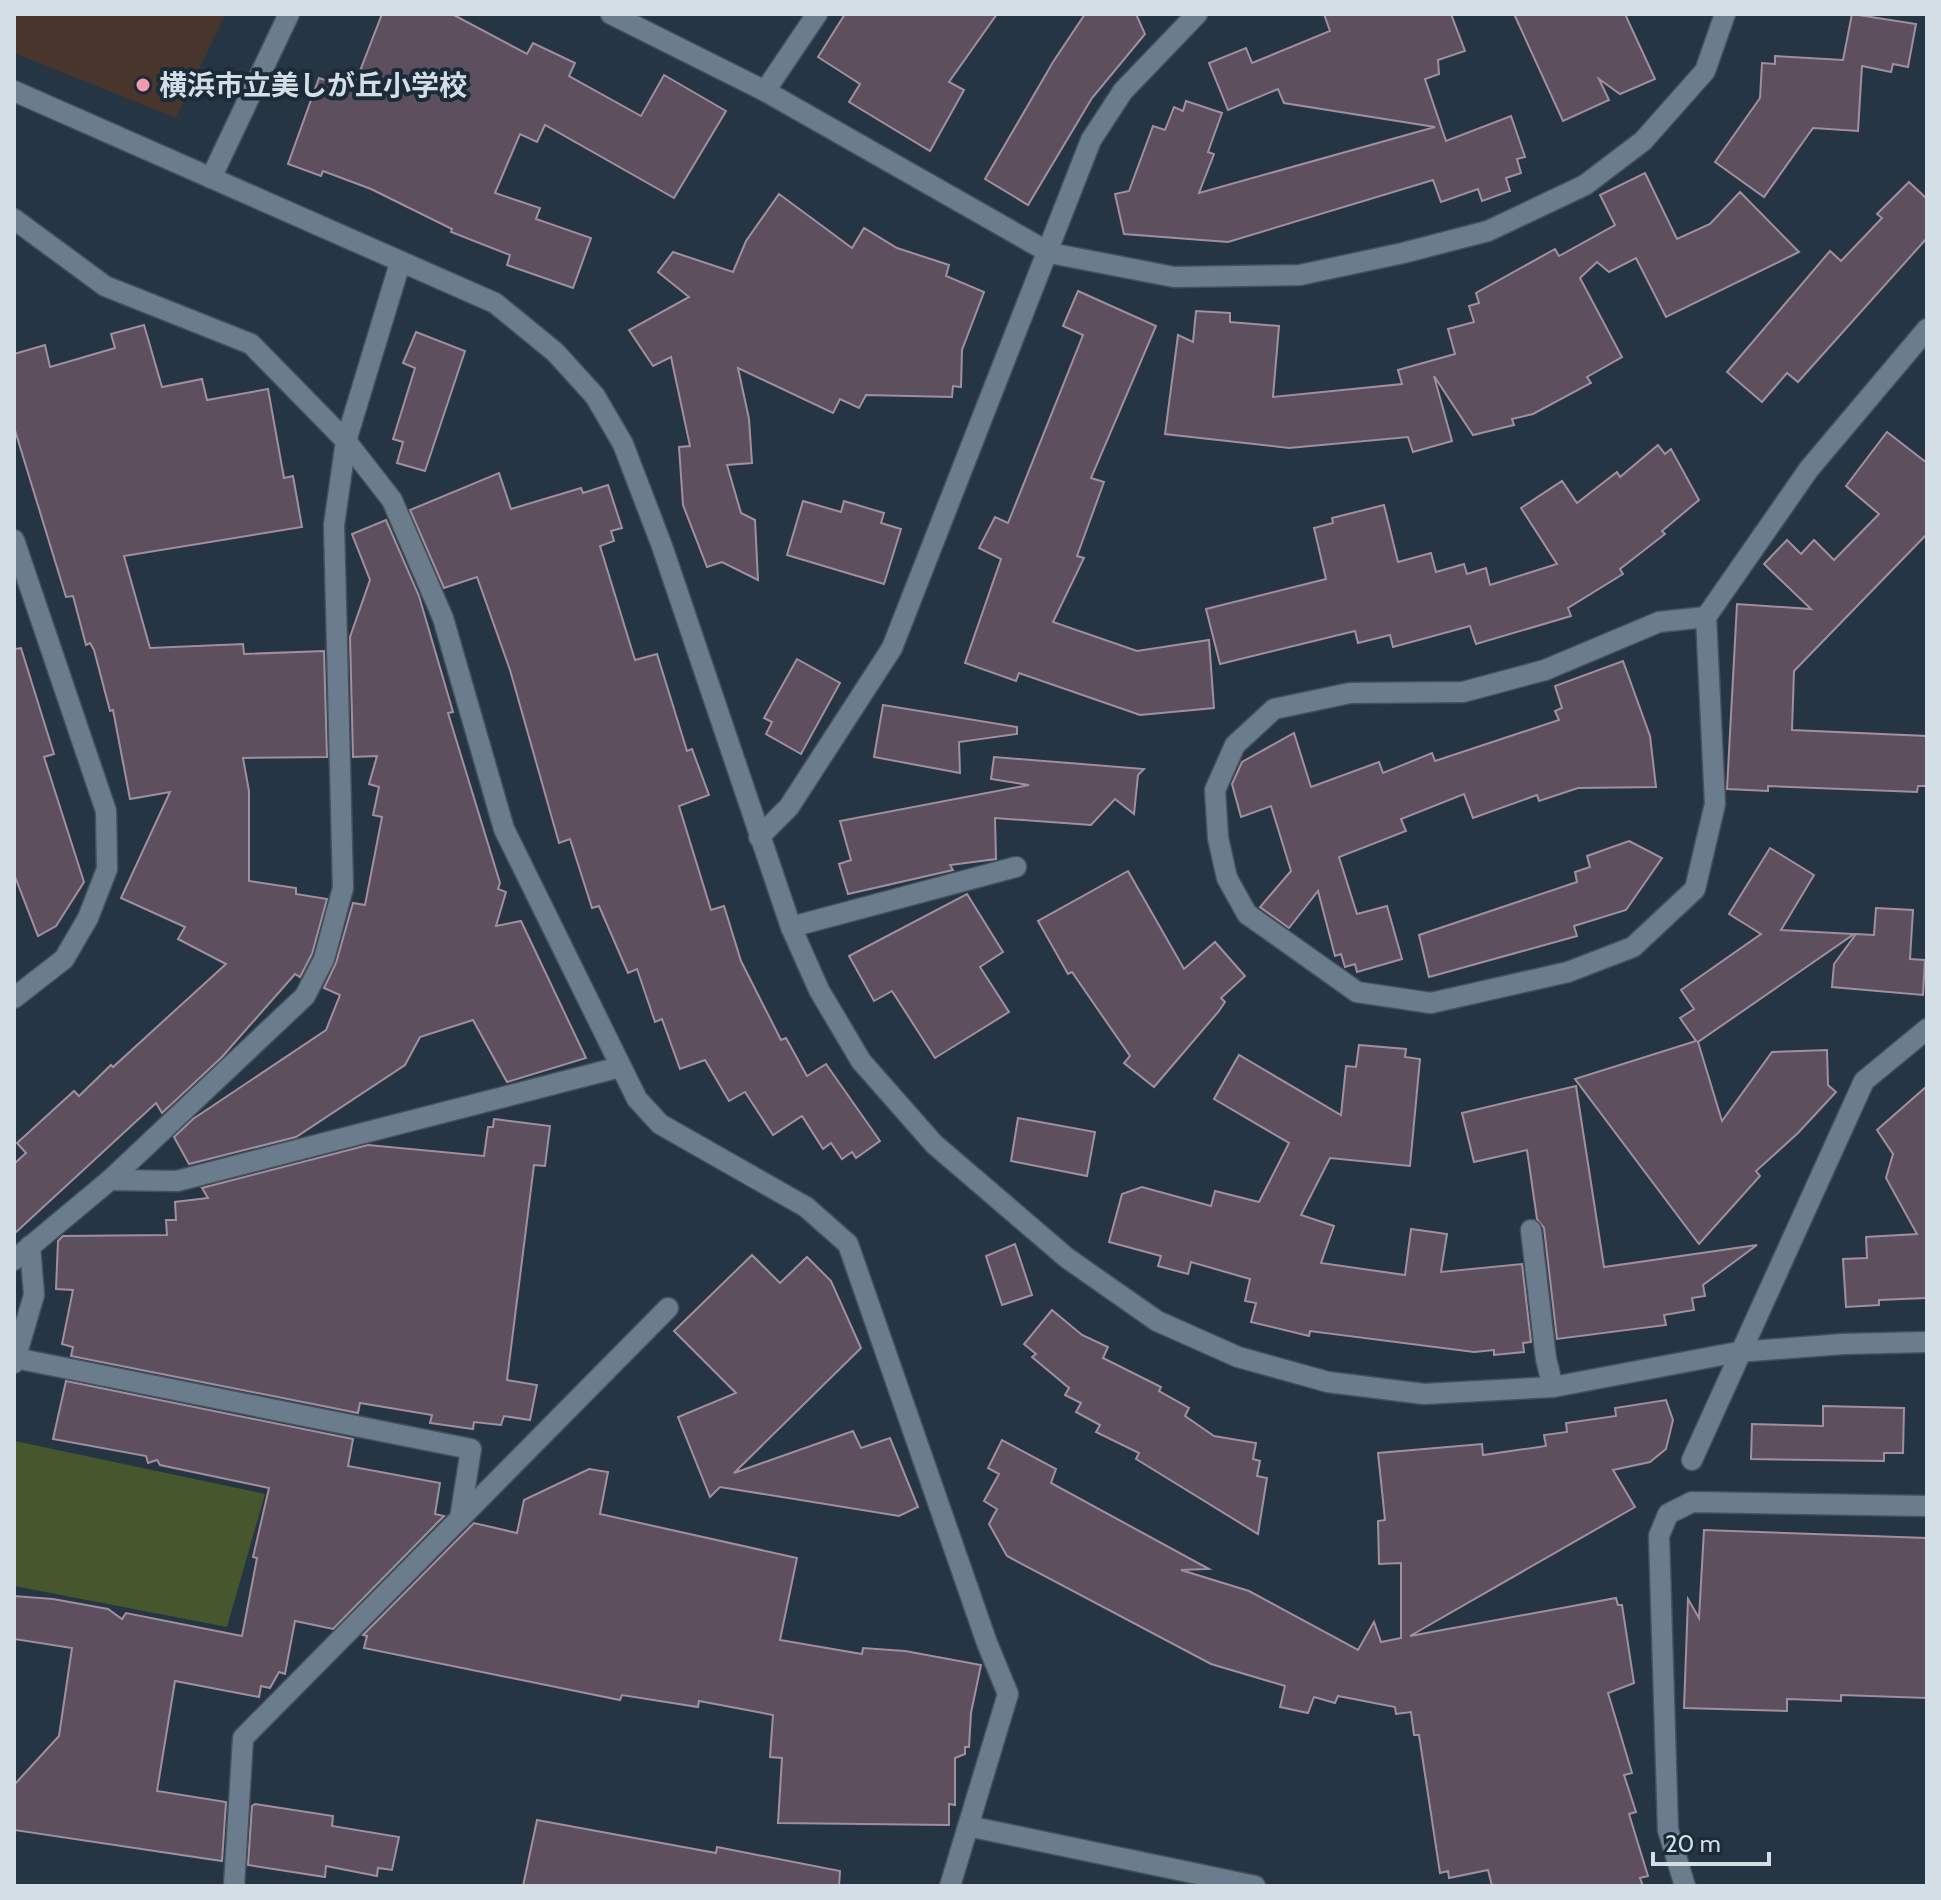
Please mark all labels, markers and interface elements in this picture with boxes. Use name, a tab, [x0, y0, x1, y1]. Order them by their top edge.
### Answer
place label: 横浜市立美しが丘小学校	[159, 68, 467, 102]
marker: 横浜市立美しが丘小学校	[134, 76, 152, 94]
scale bar	[1653, 1816, 1769, 1866]
text: 20 m	[1665, 1829, 1721, 1858]

